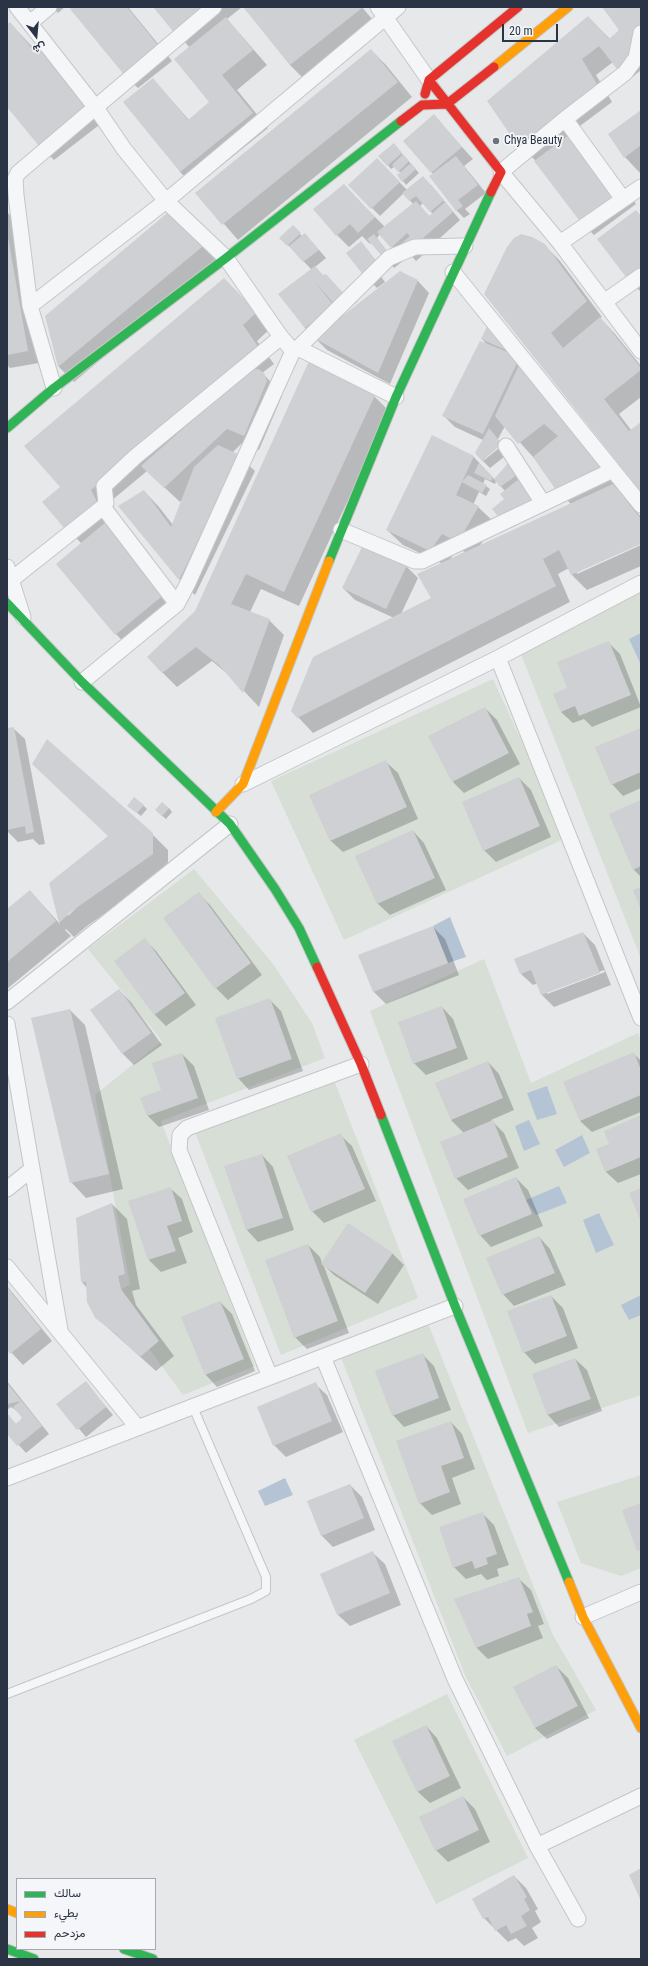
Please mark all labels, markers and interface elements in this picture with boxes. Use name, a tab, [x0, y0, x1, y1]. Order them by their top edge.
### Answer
north arrow	[16, 16, 56, 56]
scale bar	[504, 16, 560, 42]
text: 20 m	[509, 24, 533, 38]
text: ش	[31, 40, 48, 56]
place label: Chya Beauty	[504, 134, 562, 148]
marker: Chya Beauty	[491, 136, 501, 146]
legend	[16, 1878, 156, 1950]
text: سالك	[54, 1886, 81, 1900]
text: بطيء	[54, 1906, 78, 1920]
text: مزدحم	[54, 1926, 85, 1940]

